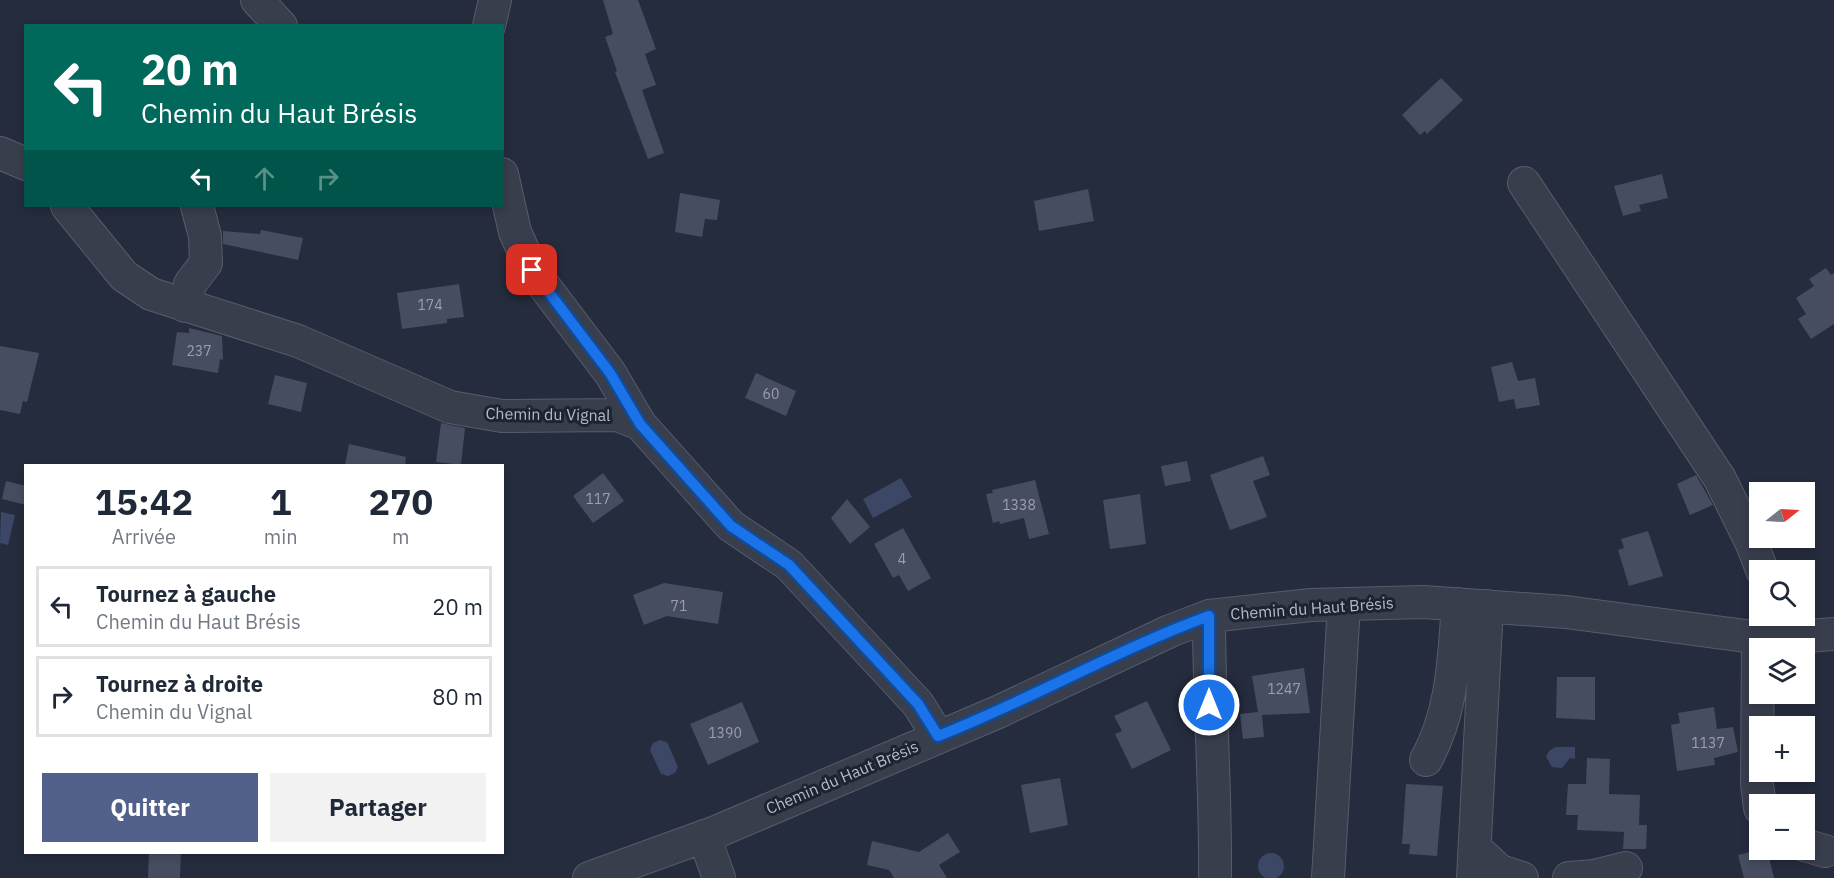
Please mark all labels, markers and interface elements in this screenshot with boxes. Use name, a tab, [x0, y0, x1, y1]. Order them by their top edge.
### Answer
text: 20 m	[141, 42, 239, 97]
icon: left	[42, 48, 120, 126]
text: Chemin du Haut Brésis	[141, 95, 417, 130]
icon: left	[185, 162, 218, 195]
icon: ahead	[248, 162, 281, 195]
icon: right	[311, 162, 344, 195]
pin	[506, 244, 557, 295]
icon: arrive	[515, 253, 548, 286]
house number: 174	[417, 296, 443, 314]
house number: 237	[186, 342, 212, 360]
house number: 60	[763, 385, 779, 403]
street label: Chemin du Vignal	[485, 403, 611, 425]
text: 15:42	[95, 478, 193, 525]
text: 1	[270, 478, 292, 525]
text: 270	[368, 478, 433, 525]
north arrow	[1749, 482, 1815, 548]
map controls	[1749, 482, 1815, 860]
house number: 117	[585, 490, 611, 508]
house number: 1338	[1002, 496, 1036, 514]
text: Arrivée	[112, 523, 176, 550]
text: min	[264, 523, 298, 550]
text: m	[392, 523, 410, 550]
house number: 4	[898, 550, 906, 568]
button: search	[1749, 560, 1815, 626]
text: Tournez à gauche	[96, 579, 276, 608]
icon: left	[45, 590, 78, 623]
text: 20 m	[432, 592, 483, 621]
street label: Chemin du Haut Brésis	[1230, 592, 1394, 624]
house number: 71	[671, 597, 687, 615]
text: Chemin du Haut Brésis	[96, 608, 301, 635]
button: layers	[1749, 638, 1815, 704]
text: Tournez à droite	[96, 669, 263, 698]
position arrow	[1177, 673, 1241, 737]
icon: right	[45, 680, 78, 713]
house number: 1247	[1267, 680, 1301, 698]
text: 80 m	[432, 682, 483, 711]
text: Chemin du Vignal	[96, 698, 252, 725]
button: +	[1749, 716, 1815, 782]
house number: 1390	[708, 724, 742, 742]
house number: 1137	[1691, 734, 1725, 752]
street label: Chemin du Haut Brésis	[763, 736, 921, 818]
button: Quitter	[42, 773, 258, 842]
button: Partager	[270, 773, 486, 842]
button: −	[1749, 794, 1815, 860]

